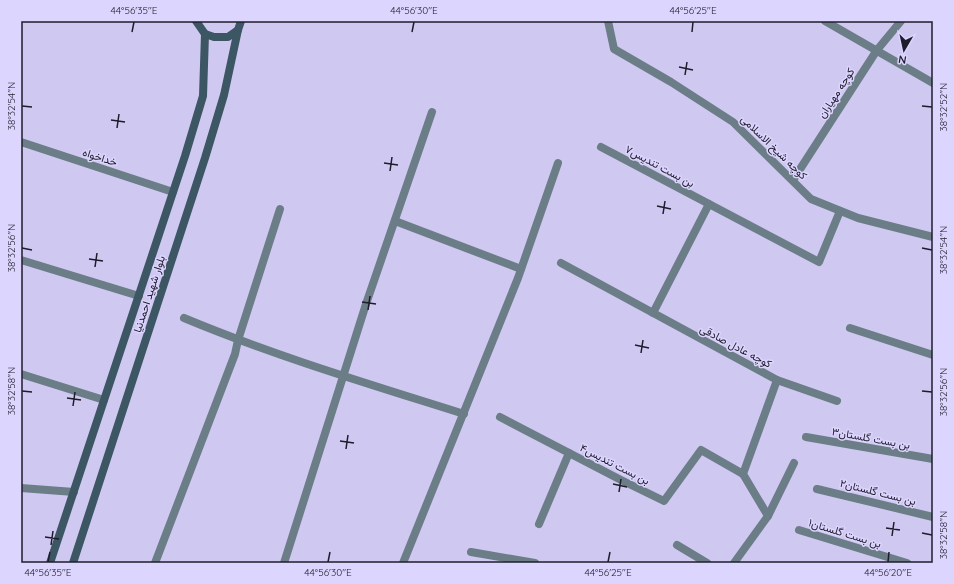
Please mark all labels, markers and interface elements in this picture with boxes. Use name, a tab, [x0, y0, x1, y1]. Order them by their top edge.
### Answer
text: 44°56'35"E	[111, 4, 158, 17]
text: 44°56'30"E	[390, 4, 438, 17]
text: 44°56'25"E	[669, 4, 717, 17]
north arrow	[884, 30, 924, 70]
text: N	[897, 52, 908, 67]
street label: کوچه مهیاران	[815, 65, 858, 121]
text: 38°32'54"N	[5, 82, 18, 130]
text: 38°32'52"N	[937, 83, 950, 131]
street label: کوچه شیخ الاسلامی	[737, 112, 810, 183]
street label: بن بست تندیس۷	[623, 142, 697, 190]
street label: خداخواه	[81, 145, 119, 169]
text: 38°32'56"N	[5, 224, 18, 272]
text: 38°32'54"N	[937, 226, 950, 274]
street label: بلوار شهید احمدنیا	[130, 254, 168, 334]
street label: کوچه عادل صادقی	[697, 321, 774, 372]
text: 38°32'58"N	[5, 367, 18, 415]
text: 38°32'56"N	[937, 368, 950, 416]
street label: بن بست گلستان۳	[831, 424, 911, 452]
street label: بن بست تندیس۴	[578, 440, 652, 488]
street label: بن بست گلستان۲	[839, 476, 917, 508]
text: 38°32'58"N	[937, 511, 950, 559]
street label: بن بست گلستان۱	[807, 515, 883, 551]
text: 44°56'35"E	[25, 566, 72, 579]
text: 44°56'30"E	[304, 566, 352, 579]
text: 44°56'25"E	[584, 566, 632, 579]
text: 44°56'20"E	[864, 566, 912, 579]

